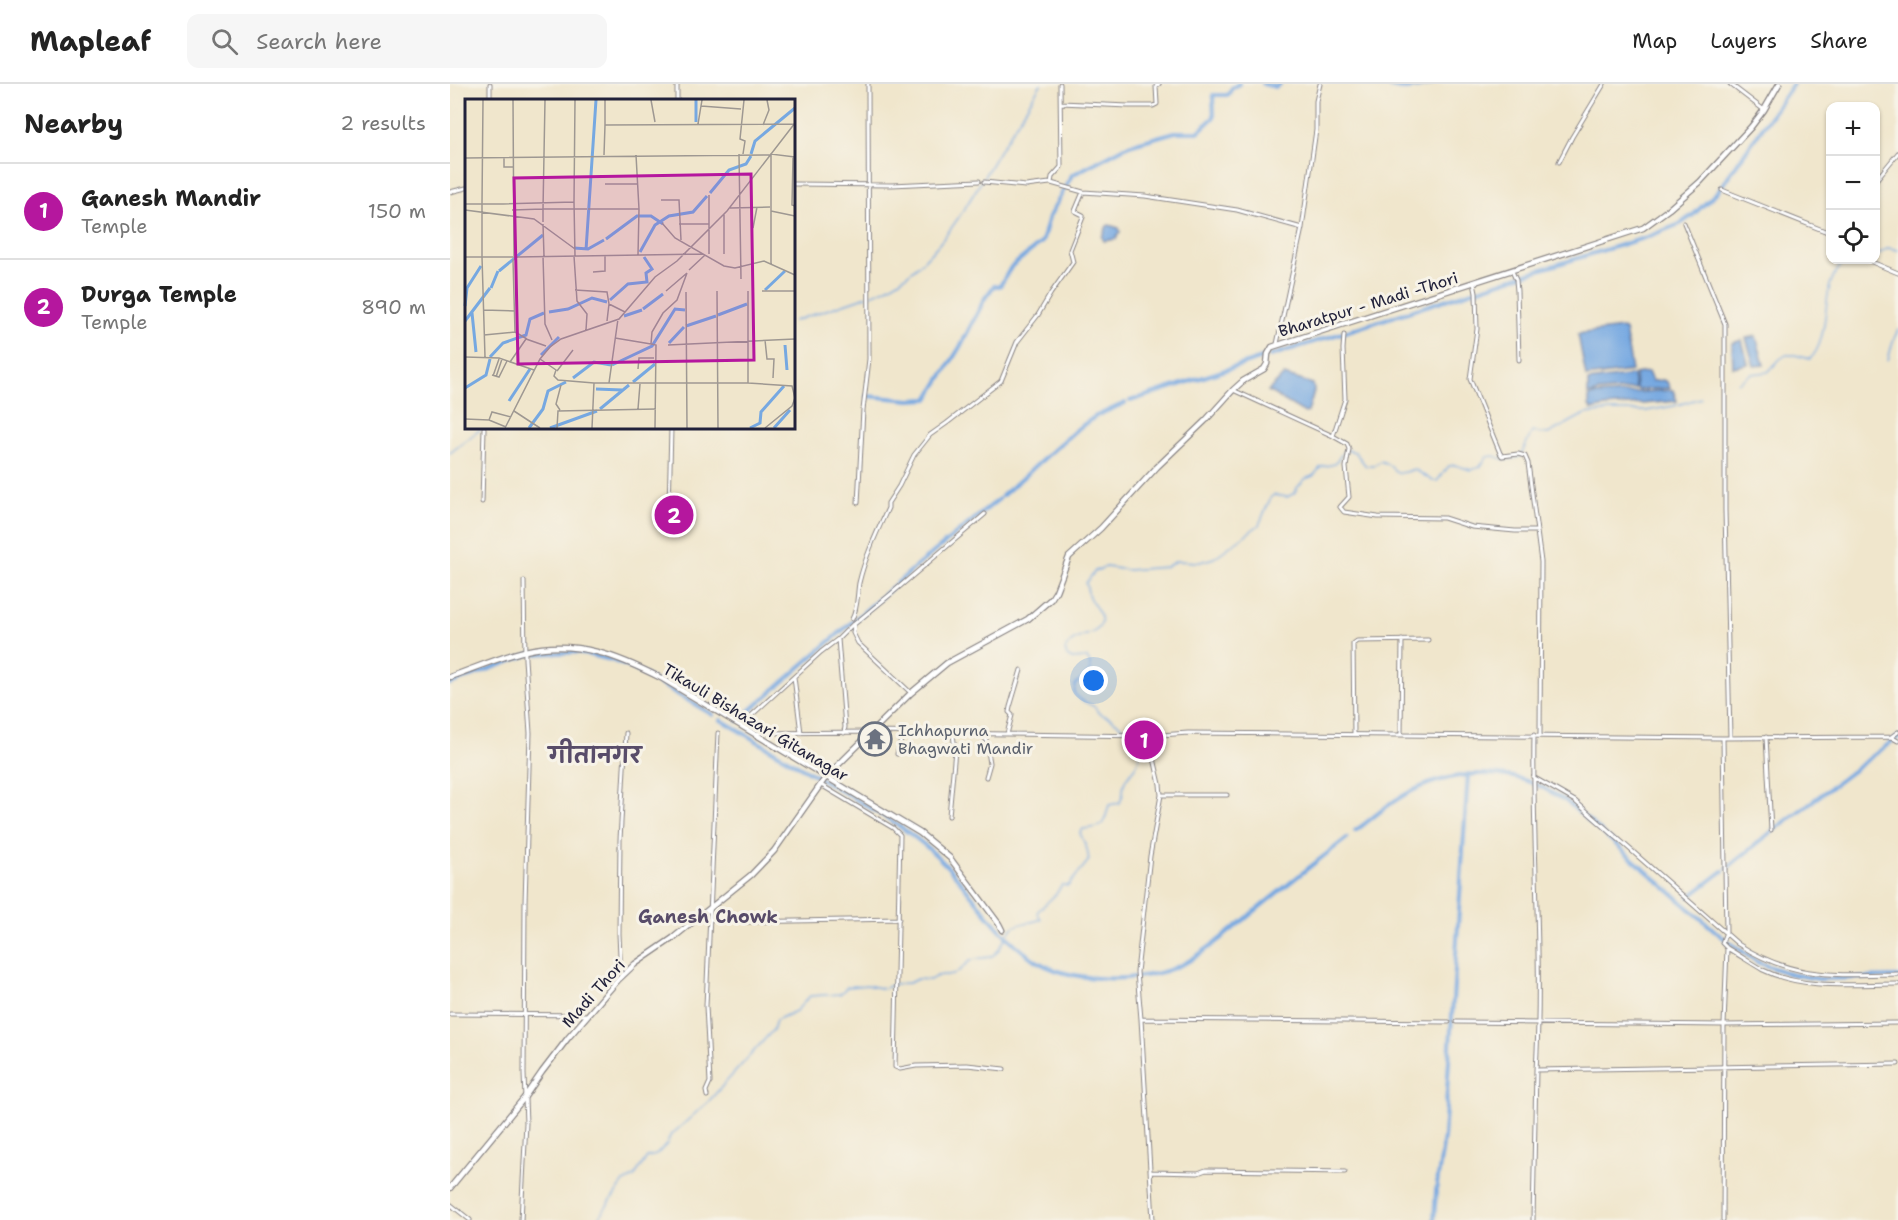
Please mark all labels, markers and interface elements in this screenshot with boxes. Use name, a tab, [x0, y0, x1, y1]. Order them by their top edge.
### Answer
search box	[187, 14, 607, 68]
text: Mapleaf	[30, 22, 151, 60]
icon: search	[208, 25, 241, 58]
text: Search here	[256, 27, 382, 56]
text: Map	[1632, 27, 1677, 55]
text: Layers	[1710, 27, 1777, 55]
text: Share	[1810, 27, 1868, 55]
inset map	[465, 99, 795, 429]
map controls	[1826, 102, 1880, 264]
button: +	[1826, 102, 1880, 156]
text: Nearby	[24, 106, 123, 141]
text: 2 results	[340, 110, 426, 136]
button: −	[1826, 156, 1880, 210]
text: Ganesh Mandir	[81, 184, 261, 213]
text: 1	[39, 198, 48, 224]
text: 150 m	[368, 198, 426, 224]
button: locate	[1826, 210, 1880, 264]
text: Temple	[81, 213, 148, 239]
street label: Bharatpur - Madi -Thori	[1276, 267, 1461, 342]
text: Durga Temple	[81, 280, 237, 309]
text: 2	[37, 294, 51, 320]
text: 890 m	[361, 294, 426, 320]
text: Temple	[81, 309, 148, 335]
pin: 2	[654, 492, 694, 538]
street label: Tikauli Bishazari Gitanagar	[659, 659, 852, 786]
your location	[1079, 666, 1108, 695]
pin: 1	[1124, 718, 1164, 762]
place label: Ichhapurna Bhagwati Mandir	[898, 720, 1033, 759]
temple icon: Ichhapurna Bhagwati Mandir	[857, 721, 893, 757]
district label: गीतानगर	[547, 738, 644, 770]
district label: Ganesh Chowk	[638, 905, 778, 929]
street label: Madi Thori	[557, 955, 630, 1032]

